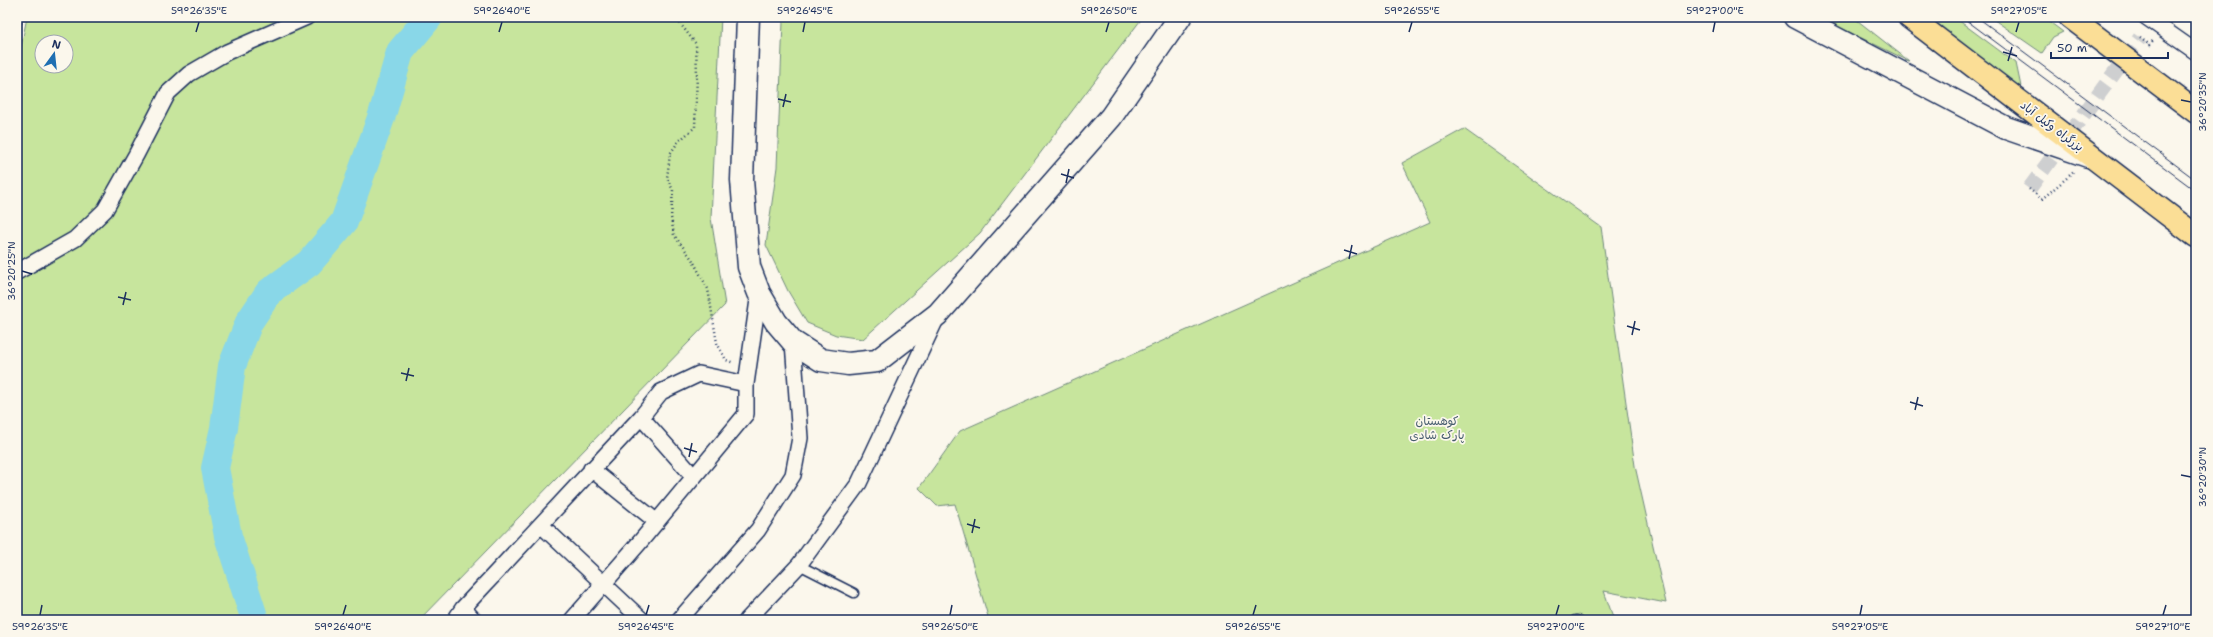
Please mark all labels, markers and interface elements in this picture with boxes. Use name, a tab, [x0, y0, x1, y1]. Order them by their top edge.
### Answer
text: 59°26'35"E	[171, 4, 227, 17]
text: 59°26'40"E	[473, 4, 531, 17]
text: 59°26'45"E	[777, 4, 833, 17]
text: 59°26'50"E	[1081, 4, 1137, 17]
text: 59°26'55"E	[1384, 4, 1440, 17]
text: 59°27'00"E	[1686, 4, 1744, 17]
text: 59°27'05"E	[1991, 4, 2047, 17]
north arrow	[34, 34, 74, 74]
scale bar	[2051, 34, 2168, 60]
text: N	[50, 36, 63, 53]
text: 50 m	[2057, 40, 2087, 56]
text: 36°20'35"N	[2196, 72, 2209, 132]
street label: بزرگراه وکیل آباد	[2017, 97, 2087, 155]
text: 36°20'25"N	[5, 241, 18, 301]
park label: کوهستان پارک شادی	[1410, 413, 1464, 443]
text: 36°20'30"N	[2196, 447, 2209, 507]
text: 59°26'35"E	[12, 620, 68, 633]
text: 59°26'40"E	[314, 620, 372, 633]
text: 59°26'45"E	[618, 620, 674, 633]
text: 59°26'50"E	[922, 620, 978, 633]
text: 59°26'55"E	[1225, 620, 1281, 633]
text: 59°27'00"E	[1527, 620, 1585, 633]
text: 59°27'05"E	[1832, 620, 1888, 633]
text: 59°27'10"E	[2136, 620, 2190, 633]

